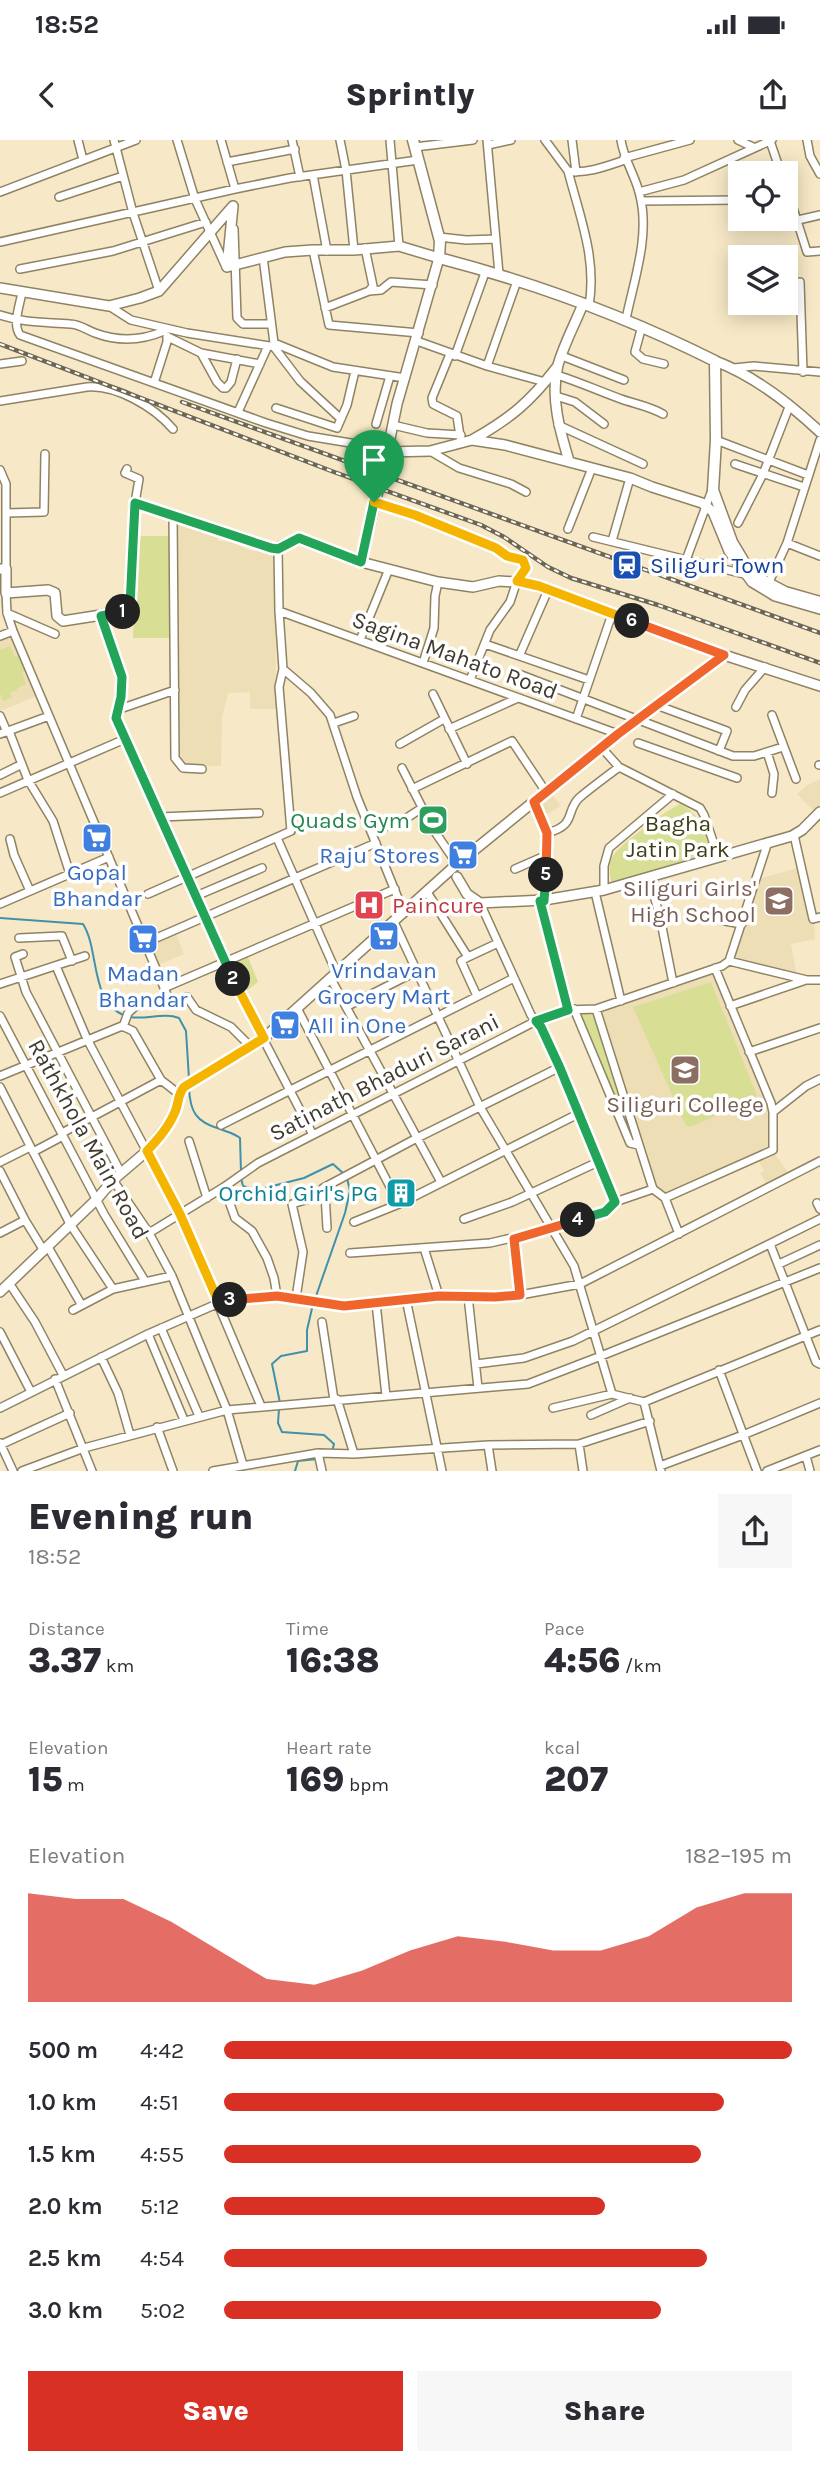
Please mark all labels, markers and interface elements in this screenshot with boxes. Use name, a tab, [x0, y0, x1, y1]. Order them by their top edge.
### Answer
text: 18:52	[35, 9, 99, 40]
icon: back	[28, 76, 66, 114]
text: Sprintly	[346, 76, 474, 113]
icon: share	[754, 76, 792, 114]
map controls	[728, 161, 798, 315]
button: locate	[728, 161, 798, 231]
button: layers	[728, 245, 798, 315]
pin	[344, 430, 404, 502]
icon: arrive	[355, 441, 393, 479]
station icon: Siliguri Town	[610, 548, 644, 582]
place label: Siliguri Town	[650, 552, 784, 579]
pin: 1	[106, 594, 140, 630]
text: 1	[119, 600, 126, 622]
pin: 6	[614, 603, 650, 638]
street label: Sagina Mahato Road	[348, 606, 561, 705]
text: 6	[626, 609, 637, 631]
sports icon: Quads Gym	[416, 803, 450, 837]
place label: Quads Gym	[290, 807, 410, 834]
park label: Bagha Jatin Park	[626, 810, 730, 863]
supermarket icon: Gopal Bhandar	[80, 821, 114, 855]
supermarket icon: Raju Stores	[446, 838, 480, 872]
place label: Raju Stores	[319, 842, 440, 869]
pin: 5	[528, 858, 564, 892]
place label: Gopal Bhandar	[52, 859, 142, 912]
text: 5	[540, 863, 551, 885]
place label: Siliguri Girls' High School	[623, 875, 756, 928]
school or university icon: Siliguri Girls' High School	[762, 884, 796, 918]
hospital icon: Paincure	[352, 888, 386, 922]
place label: Paincure	[392, 892, 484, 919]
supermarket icon: Vrindavan Grocery Mart	[367, 919, 401, 953]
supermarket icon: Madan Bhandar	[126, 922, 160, 956]
place label: Vrindavan Grocery Mart	[318, 957, 451, 1010]
place label: Madan Bhandar	[98, 960, 188, 1013]
pin: 2	[216, 962, 250, 996]
text: 2	[227, 967, 238, 989]
street label: Satinath Bhaduri Sarani	[265, 1008, 503, 1147]
supermarket icon: All in One	[268, 1008, 302, 1042]
place label: All in One	[308, 1012, 406, 1039]
street label: Rathkhola Main Road	[22, 1035, 155, 1244]
school or university icon: Siliguri College	[668, 1053, 702, 1087]
place label: Siliguri College	[606, 1091, 764, 1118]
building icon: Orchid Girl's PG	[384, 1176, 418, 1210]
place label: Orchid Girl's PG	[219, 1180, 378, 1207]
pin: 4	[560, 1202, 596, 1238]
text: 4	[572, 1208, 583, 1230]
pin: 3	[212, 1282, 247, 1318]
text: 3	[224, 1288, 235, 1310]
text: Evening run	[28, 1494, 253, 1539]
button: share	[718, 1494, 792, 1568]
text: 18:52	[28, 1543, 81, 1570]
text: Distance	[28, 1618, 105, 1640]
text: Time	[286, 1618, 329, 1640]
text: Pace	[544, 1618, 585, 1640]
text: 3.37	[28, 1640, 101, 1681]
text: 16:38	[286, 1640, 380, 1681]
text: 4:56	[544, 1640, 621, 1681]
text: km	[101, 1655, 134, 1677]
text: /km	[621, 1655, 662, 1677]
text: Elevation	[28, 1737, 108, 1759]
text: Heart rate	[286, 1737, 372, 1759]
text: kcal	[544, 1737, 580, 1759]
text: 15	[28, 1759, 62, 1800]
text: 169	[286, 1759, 344, 1800]
text: 207	[544, 1759, 608, 1800]
text: m	[62, 1774, 85, 1796]
text: bpm	[344, 1774, 389, 1796]
text: Elevation	[28, 1842, 125, 1869]
text: 182–195 m	[685, 1842, 792, 1869]
text: 500 m	[28, 2037, 98, 2064]
text: 4:42	[140, 2037, 184, 2064]
text: 1.0 km	[28, 2089, 97, 2116]
text: 4:51	[140, 2089, 179, 2116]
text: 1.5 km	[28, 2141, 96, 2168]
text: 4:55	[140, 2141, 184, 2168]
text: 2.0 km	[28, 2193, 103, 2220]
text: 5:12	[140, 2193, 179, 2220]
text: 2.5 km	[28, 2245, 102, 2272]
text: 4:54	[140, 2245, 184, 2272]
text: 3.0 km	[28, 2297, 103, 2324]
text: 5:02	[140, 2297, 185, 2324]
button: Save	[28, 2371, 403, 2451]
button: Share	[417, 2371, 792, 2451]

